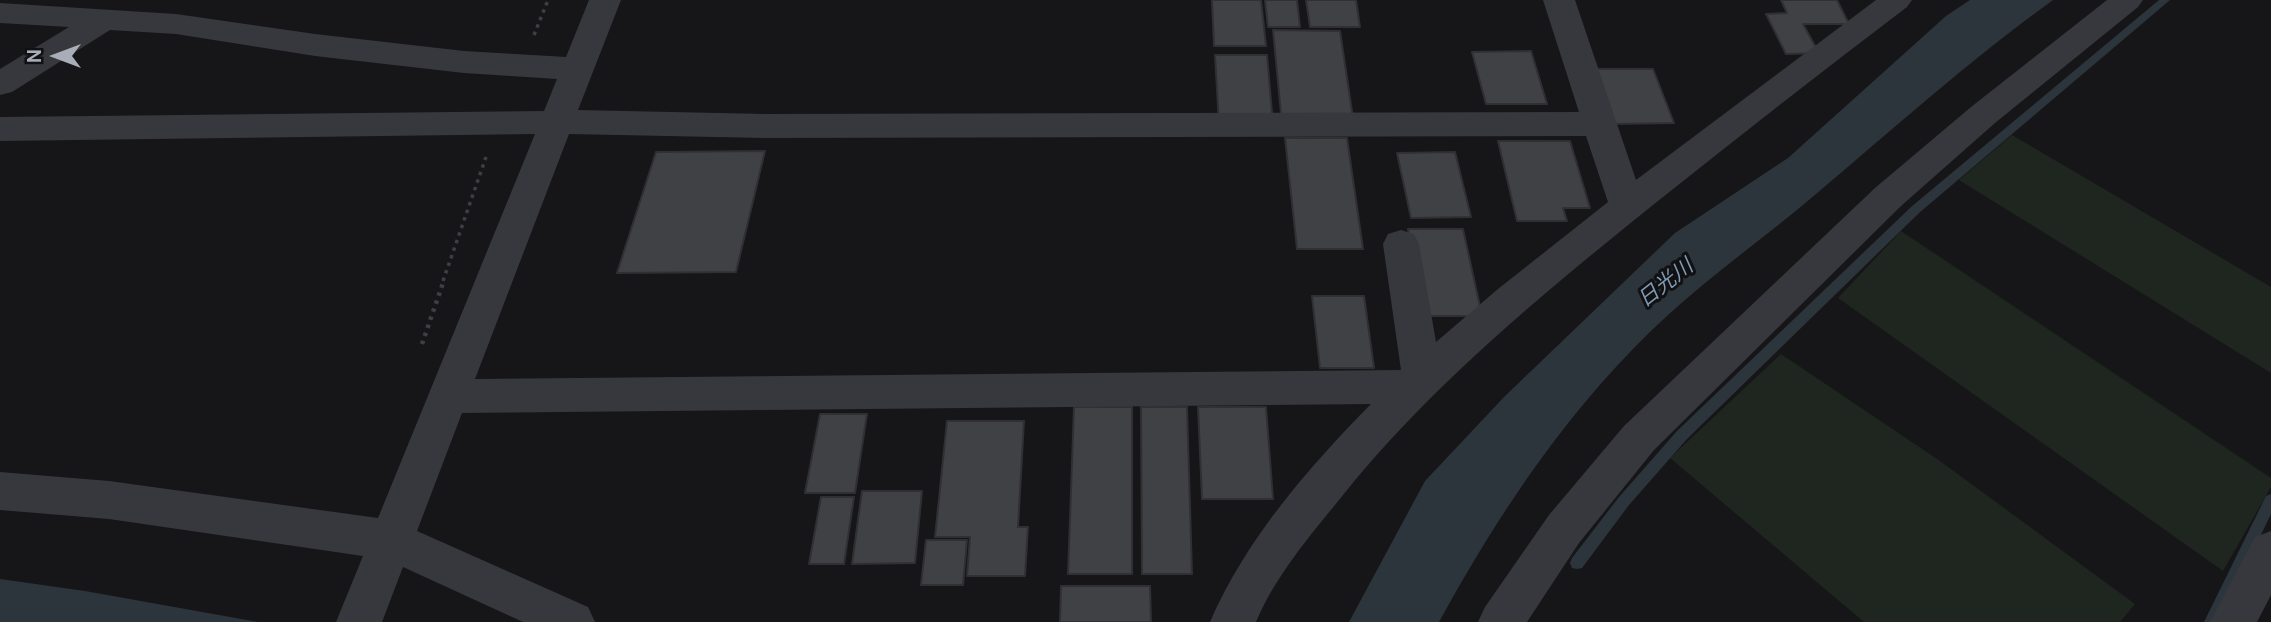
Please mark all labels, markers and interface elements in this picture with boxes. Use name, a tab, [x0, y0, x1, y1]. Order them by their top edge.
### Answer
north arrow	[21, 21, 91, 91]
text: N	[22, 49, 47, 63]
water label: 日光川	[1633, 255, 1699, 313]

